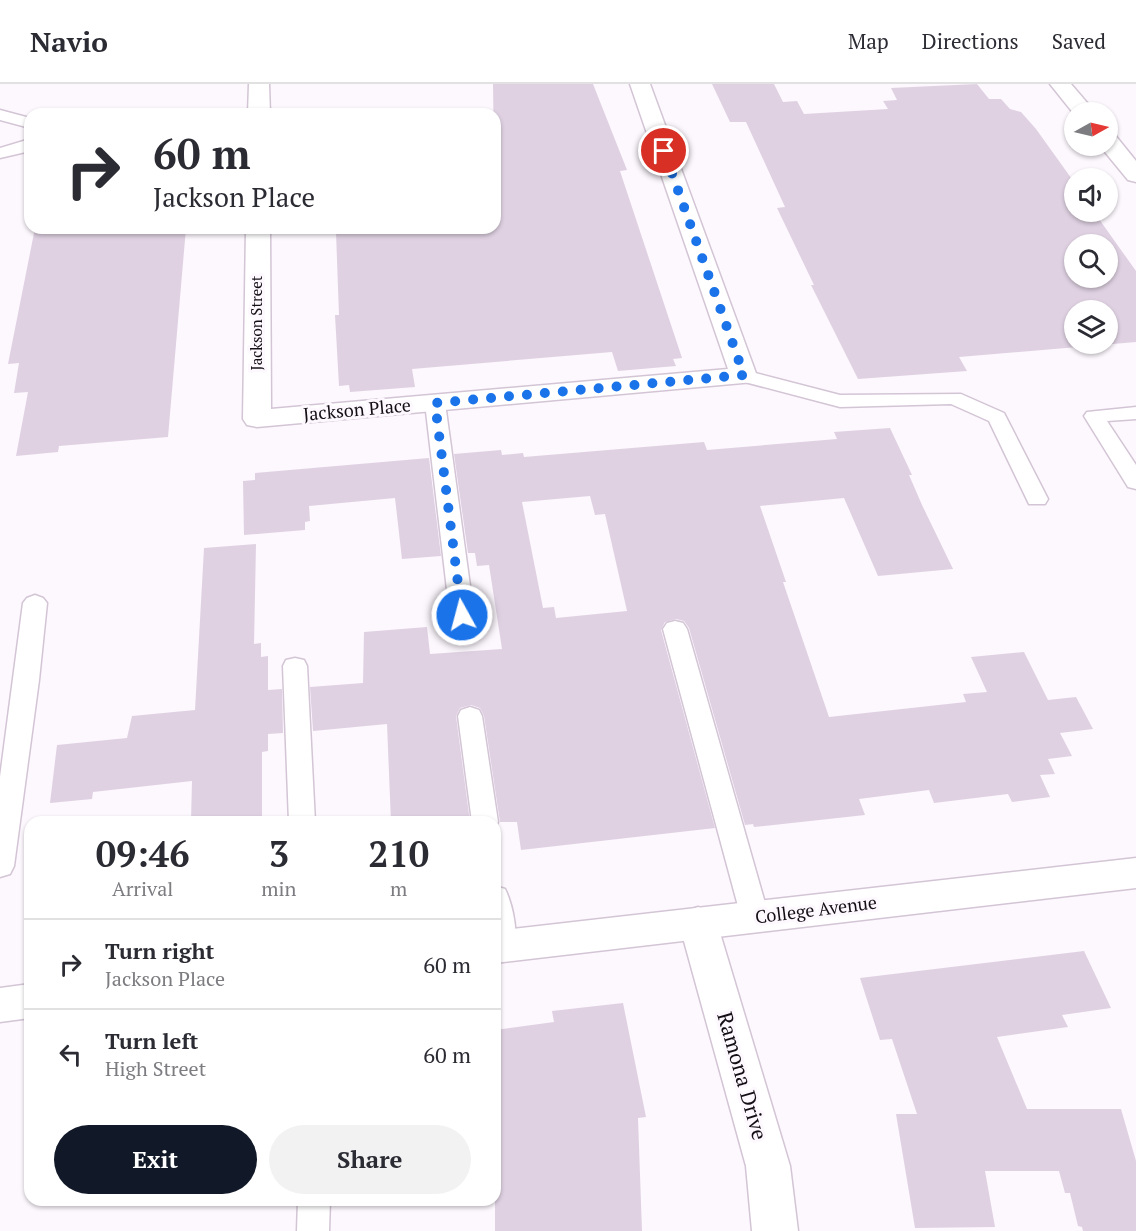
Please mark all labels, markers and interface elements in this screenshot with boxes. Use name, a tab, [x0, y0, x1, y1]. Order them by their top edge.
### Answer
text: Navio	[30, 23, 108, 60]
text: Map	[848, 27, 889, 55]
text: Directions	[922, 27, 1019, 55]
text: Saved	[1052, 27, 1106, 55]
north arrow	[1064, 102, 1118, 156]
map controls	[1064, 102, 1118, 354]
text: 60 m	[153, 125, 251, 181]
pin	[638, 125, 689, 176]
icon: right	[54, 132, 132, 210]
icon: arrive	[647, 134, 680, 167]
button: sound	[1064, 168, 1118, 222]
text: Jackson Place	[153, 179, 315, 215]
button: search	[1064, 234, 1118, 288]
street label: Jackson Street	[246, 275, 266, 370]
button: layers	[1064, 300, 1118, 354]
street label: Jackson Place	[302, 392, 412, 426]
position arrow	[430, 583, 494, 647]
text: 09:46	[96, 830, 189, 877]
text: 3	[269, 830, 289, 877]
text: 210	[368, 830, 429, 877]
text: Arrival	[112, 875, 173, 902]
text: min	[261, 875, 296, 902]
text: m	[390, 875, 407, 902]
street label: College Avenue	[754, 890, 878, 928]
text: Turn right	[105, 936, 214, 965]
icon: right	[54, 948, 87, 981]
text: 60 m	[423, 950, 471, 979]
text: Jackson Place	[105, 965, 225, 992]
street label: Ramona Drive	[711, 1008, 775, 1143]
text: Turn left	[105, 1026, 198, 1055]
icon: left	[54, 1038, 87, 1071]
text: 60 m	[423, 1040, 471, 1069]
text: High Street	[105, 1055, 206, 1082]
button: Exit	[54, 1125, 257, 1194]
button: Share	[269, 1125, 471, 1194]

